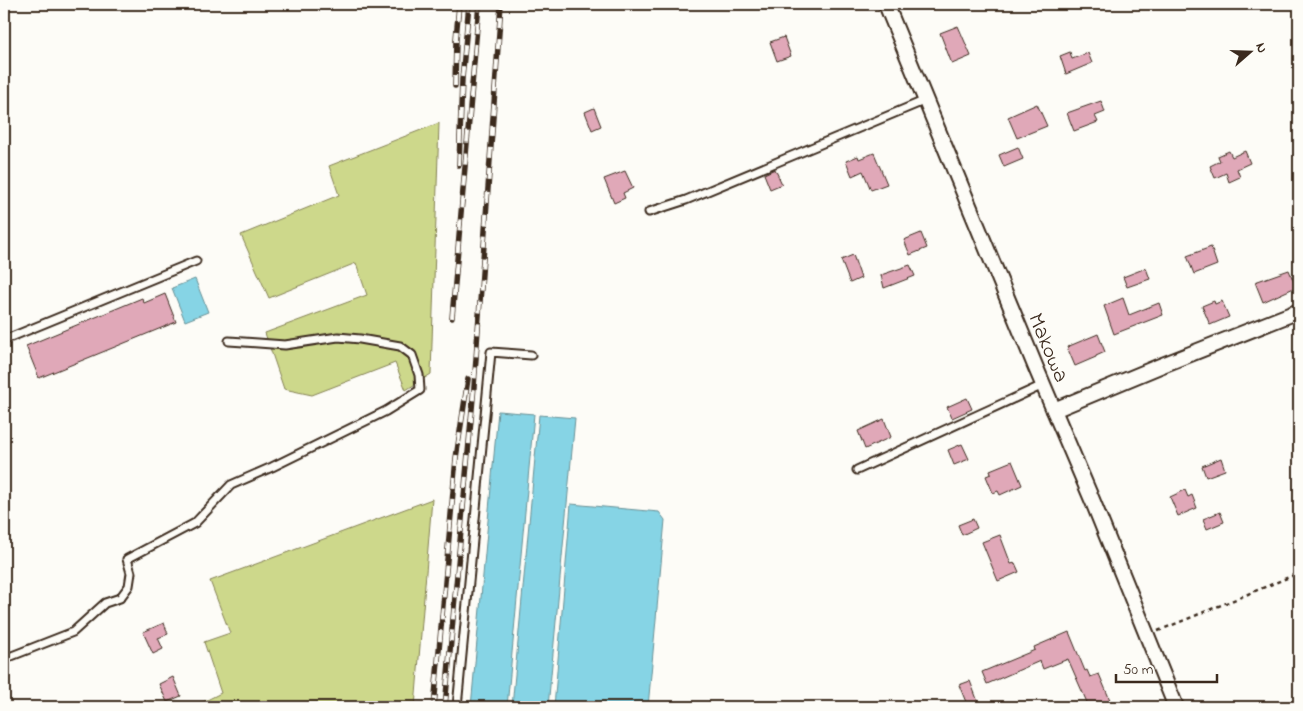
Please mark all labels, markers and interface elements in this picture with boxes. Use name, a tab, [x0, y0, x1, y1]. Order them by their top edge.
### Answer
north arrow	[1226, 28, 1276, 78]
text: N	[1249, 40, 1272, 56]
street label: Makowa	[1018, 308, 1076, 388]
scale bar	[1116, 651, 1217, 683]
text: 50 m	[1123, 659, 1154, 681]

